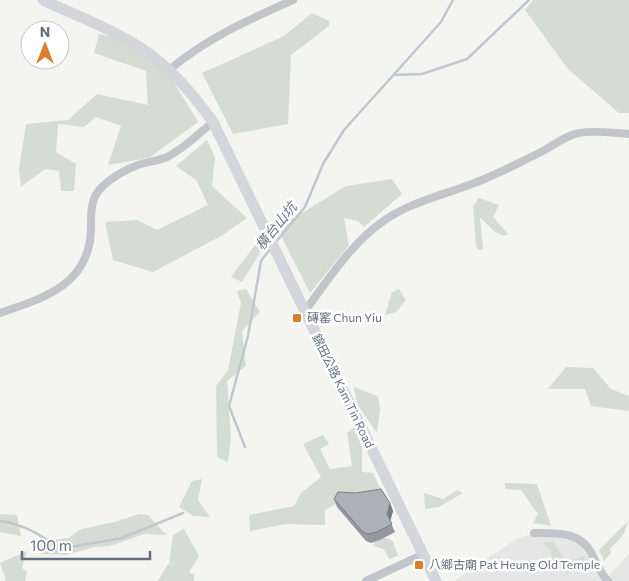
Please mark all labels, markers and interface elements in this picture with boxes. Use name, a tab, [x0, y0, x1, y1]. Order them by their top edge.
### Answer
north arrow	[20, 20, 70, 70]
text: N	[40, 23, 50, 40]
water label: 橫台山坑	[251, 197, 301, 253]
place label: 磚窰 Chun Yiu	[307, 310, 382, 324]
marker: 磚窰 Chun Yiu	[291, 312, 303, 324]
street label: 錦田公路 Kam Tin Road	[310, 331, 378, 450]
scale bar	[22, 528, 150, 560]
text: 100 m	[30, 536, 72, 554]
place label: 八鄉古廟 Pat Heung Old Temple	[429, 557, 600, 571]
marker: 八鄉古廟 Pat Heung Old Temple	[413, 559, 425, 571]

